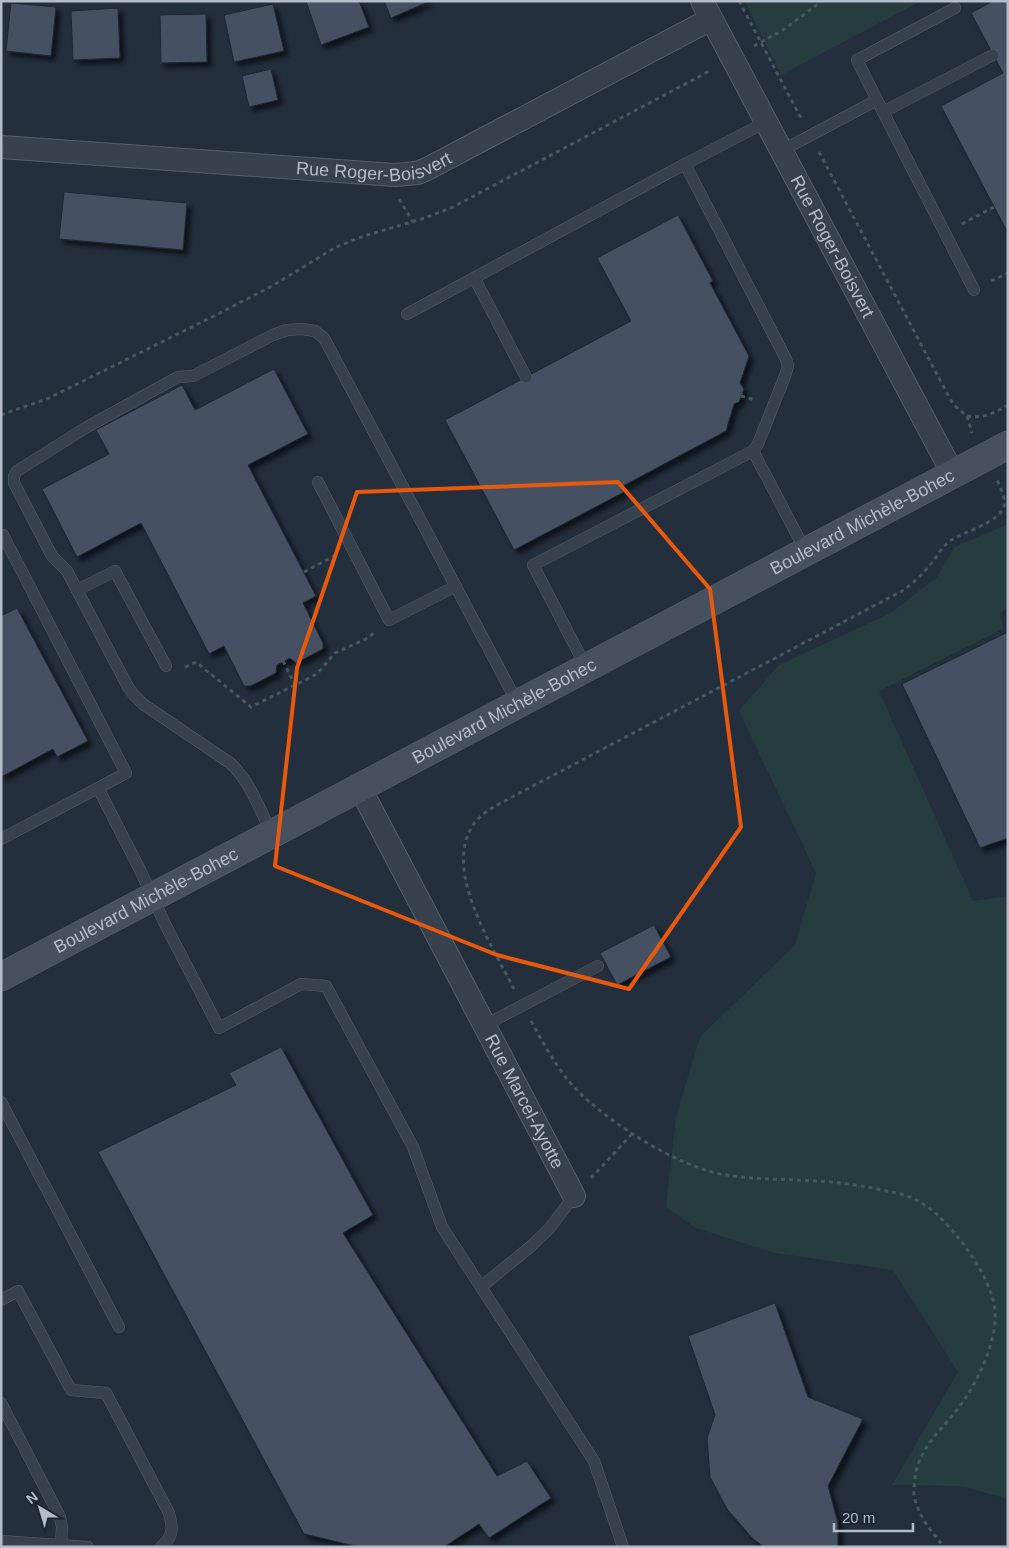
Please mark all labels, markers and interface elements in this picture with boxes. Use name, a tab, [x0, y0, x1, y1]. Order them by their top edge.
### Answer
street label: Rue Roger-Boisvert	[295, 148, 455, 186]
street label: Rue Roger-Boisvert	[786, 172, 878, 321]
street label: Boulevard Michèle-Bohec	[767, 465, 958, 579]
street label: Boulevard Michèle-Bohec	[409, 654, 600, 768]
street label: Boulevard Michèle-Bohec	[51, 844, 241, 957]
street label: Rue Marcel-Ayotte	[481, 1031, 568, 1172]
north arrow	[15, 1483, 65, 1533]
text: N	[23, 1488, 41, 1507]
scale bar	[834, 1500, 913, 1532]
text: 20 m	[842, 1509, 875, 1526]

